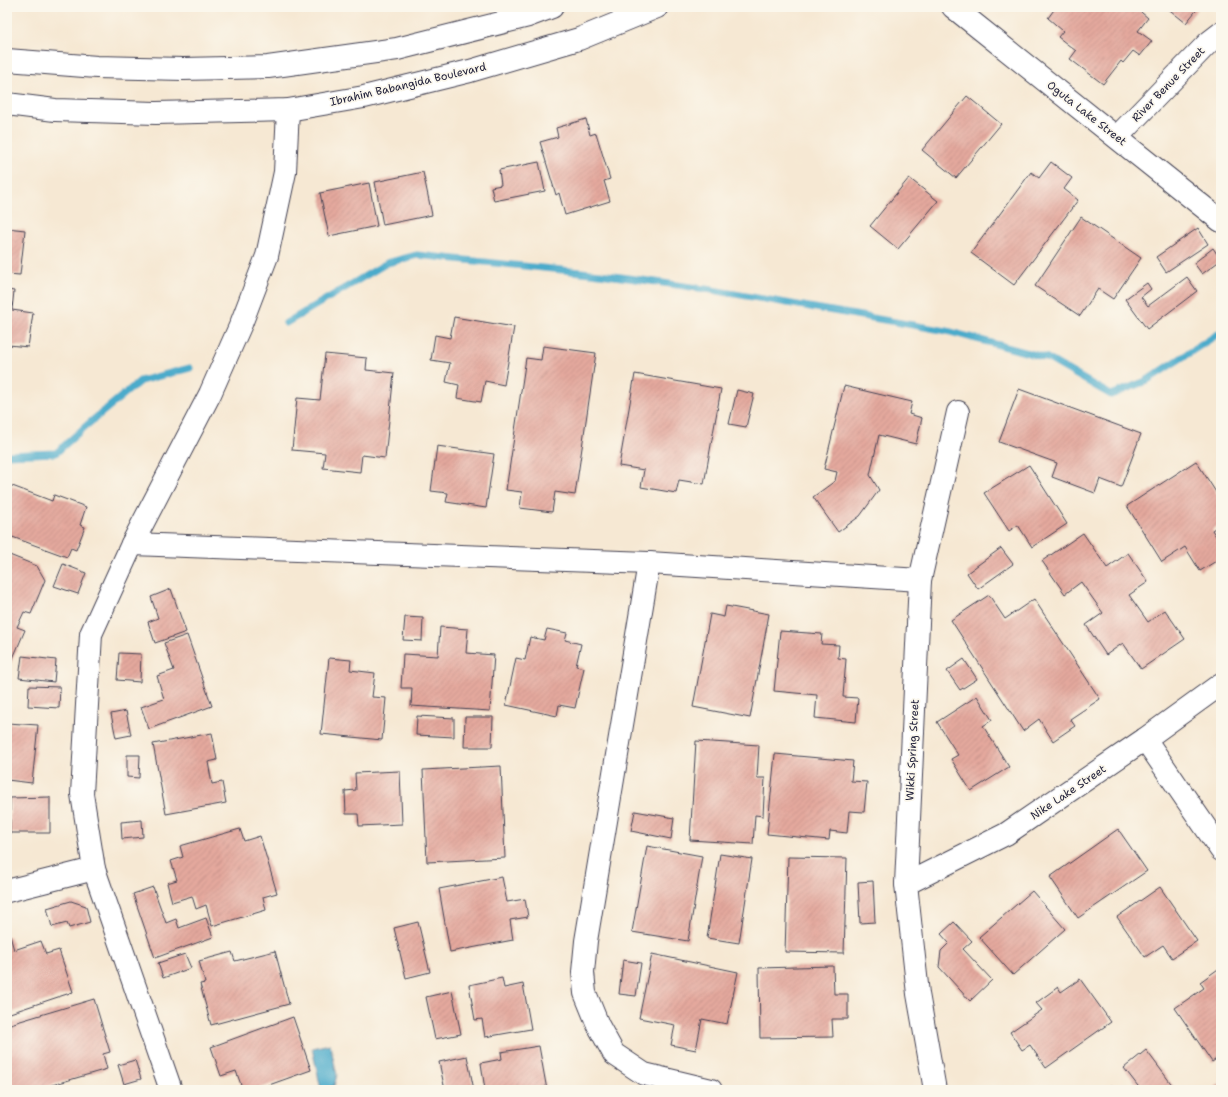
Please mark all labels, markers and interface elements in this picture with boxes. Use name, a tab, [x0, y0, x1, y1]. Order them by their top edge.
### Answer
street label: River Benue Street	[1129, 43, 1208, 125]
street label: Ibrahim Babangida Boulevard	[329, 59, 488, 110]
street label: Oguta Lake Street	[1044, 78, 1130, 149]
street label: Wikki Spring Street	[902, 699, 923, 801]
street label: Nike Lake Street	[1028, 761, 1109, 823]

